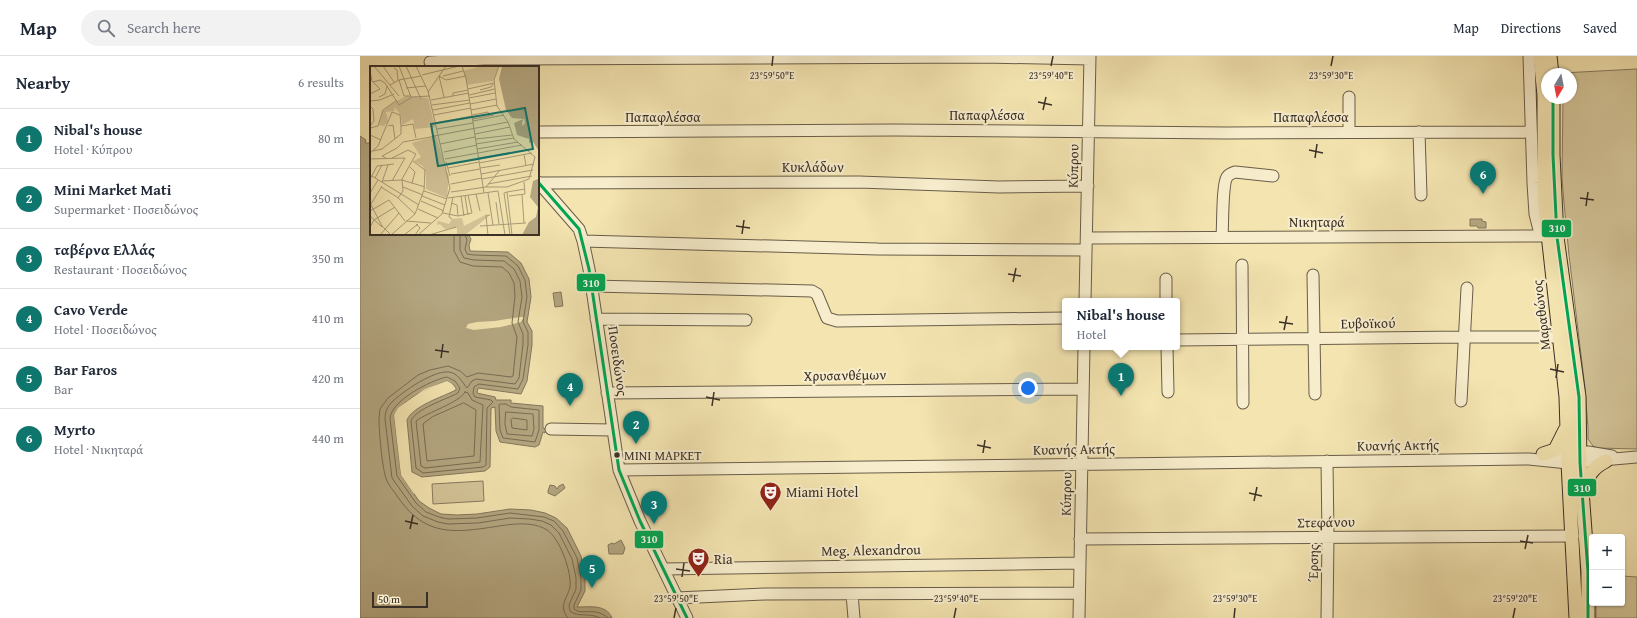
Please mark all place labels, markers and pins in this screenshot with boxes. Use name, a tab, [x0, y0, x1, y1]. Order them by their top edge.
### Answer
pin: 6	[1470, 161, 1496, 194]
pin: 1	[1108, 363, 1134, 396]
pin: 4	[557, 373, 583, 406]
pin: 2	[623, 411, 649, 444]
place label: ΜΙΝΙ ΜΑΡΚΕΤ	[624, 446, 702, 465]
marker: ΜΙΝΙ ΜΑΡΚΕΤ	[612, 450, 622, 460]
theatre icon: Miami Hotel	[757, 479, 783, 512]
place label: Miami Hotel	[786, 482, 858, 502]
pin: 3	[641, 491, 667, 524]
theatre icon: Ria	[686, 546, 712, 579]
place label: Ria	[714, 549, 733, 569]
pin: 5	[579, 555, 605, 588]

